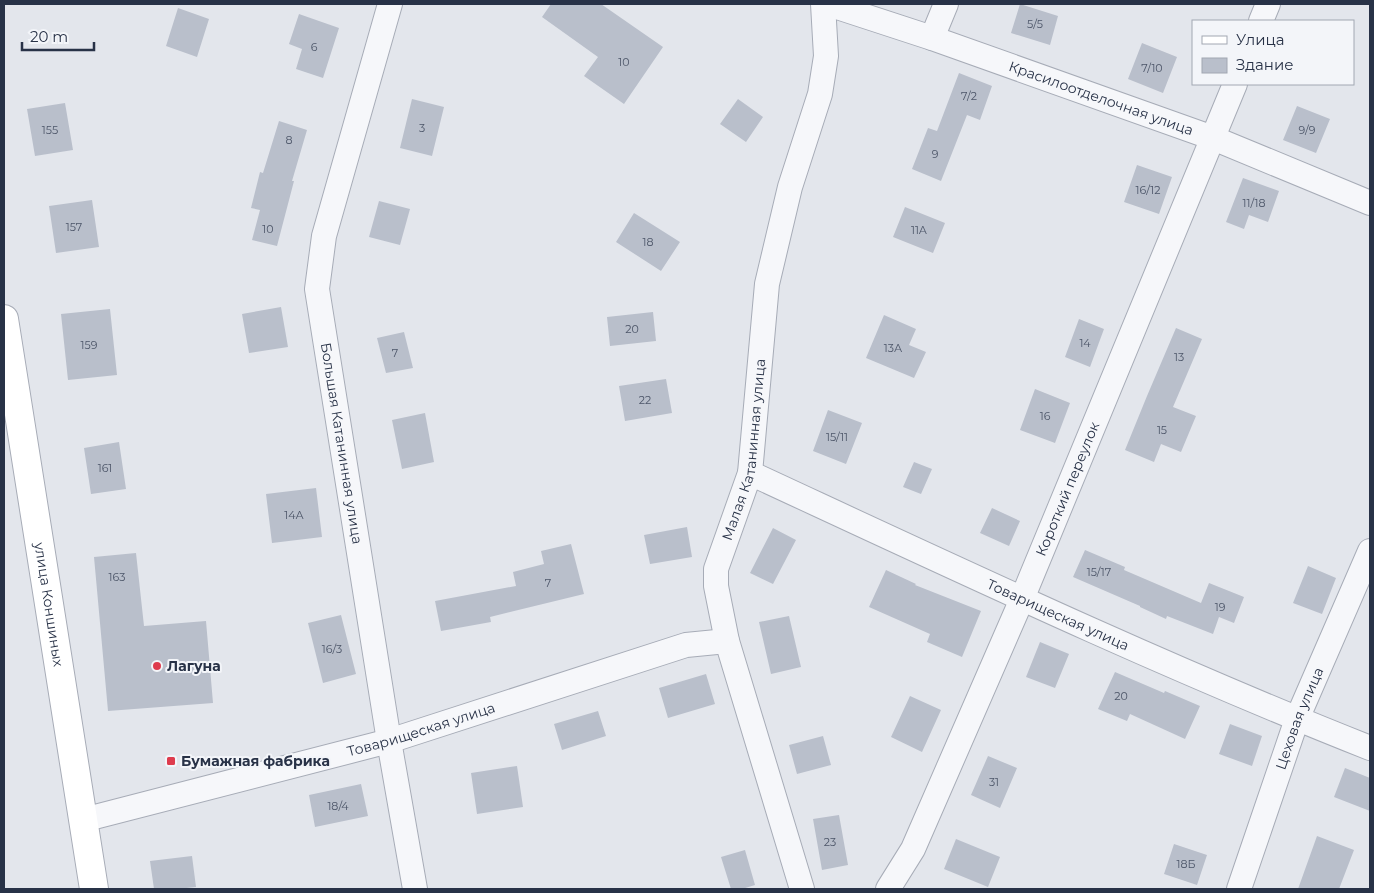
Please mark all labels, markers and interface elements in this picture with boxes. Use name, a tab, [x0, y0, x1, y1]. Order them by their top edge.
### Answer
house number: 5/5	[1027, 17, 1043, 31]
scale bar	[22, 20, 95, 52]
legend	[1192, 20, 1354, 85]
text: 20 m	[30, 27, 68, 46]
text: Улица	[1236, 30, 1284, 49]
house number: 6	[311, 40, 318, 54]
house number: 10	[618, 55, 630, 69]
text: Здание	[1236, 55, 1294, 74]
street label: Красилоотделочная улица	[1006, 57, 1196, 139]
house number: 7/10	[1141, 61, 1163, 75]
house number: 7/2	[961, 89, 977, 103]
house number: 3	[419, 121, 425, 135]
house number: 155	[42, 123, 58, 137]
house number: 9/9	[1299, 123, 1316, 137]
house number: 8	[285, 133, 293, 147]
house number: 9	[932, 147, 939, 161]
house number: 16/12	[1135, 183, 1161, 197]
house number: 11/18	[1243, 196, 1265, 210]
house number: 157	[66, 220, 82, 234]
house number: 10	[262, 222, 274, 236]
house number: 11А	[911, 223, 928, 237]
house number: 18	[643, 235, 654, 249]
house number: 20	[625, 322, 639, 336]
house number: 14	[1079, 336, 1091, 350]
house number: 159	[81, 338, 98, 352]
street label: Большая Катанинная улица	[317, 341, 367, 545]
house number: 13А	[884, 341, 903, 355]
house number: 7	[392, 346, 398, 360]
house number: 13	[1174, 350, 1184, 364]
street label: Малая Катанинная улица	[718, 358, 769, 543]
house number: 22	[639, 393, 651, 407]
house number: 16	[1040, 409, 1051, 423]
street label: Короткий переулок	[1032, 419, 1103, 559]
house number: 15	[1157, 423, 1167, 437]
house number: 15/11	[826, 430, 848, 444]
house number: 161	[98, 461, 112, 475]
house number: 14А	[284, 508, 305, 522]
street label: улица Коншиных	[30, 540, 68, 669]
house number: 15/17	[1087, 565, 1111, 579]
house number: 163	[109, 570, 125, 584]
street label: Товарищеская улица	[984, 575, 1132, 655]
house number: 7	[545, 576, 551, 590]
house number: 19	[1215, 600, 1226, 614]
house number: 16/3	[322, 642, 342, 656]
place label: Лагуна	[167, 657, 221, 675]
marker: Лагуна	[151, 660, 163, 672]
street label: Цеховая улица	[1271, 664, 1327, 772]
house number: 20	[1114, 689, 1128, 703]
street label: Товарищеская улица	[345, 698, 497, 760]
place label: Бумажная фабрика	[181, 752, 330, 770]
marker: Бумажная фабрика	[165, 755, 177, 767]
house number: 31	[989, 775, 999, 789]
house number: 18/4	[327, 799, 349, 813]
house number: 23	[824, 835, 836, 849]
house number: 18Б	[1177, 857, 1195, 871]

